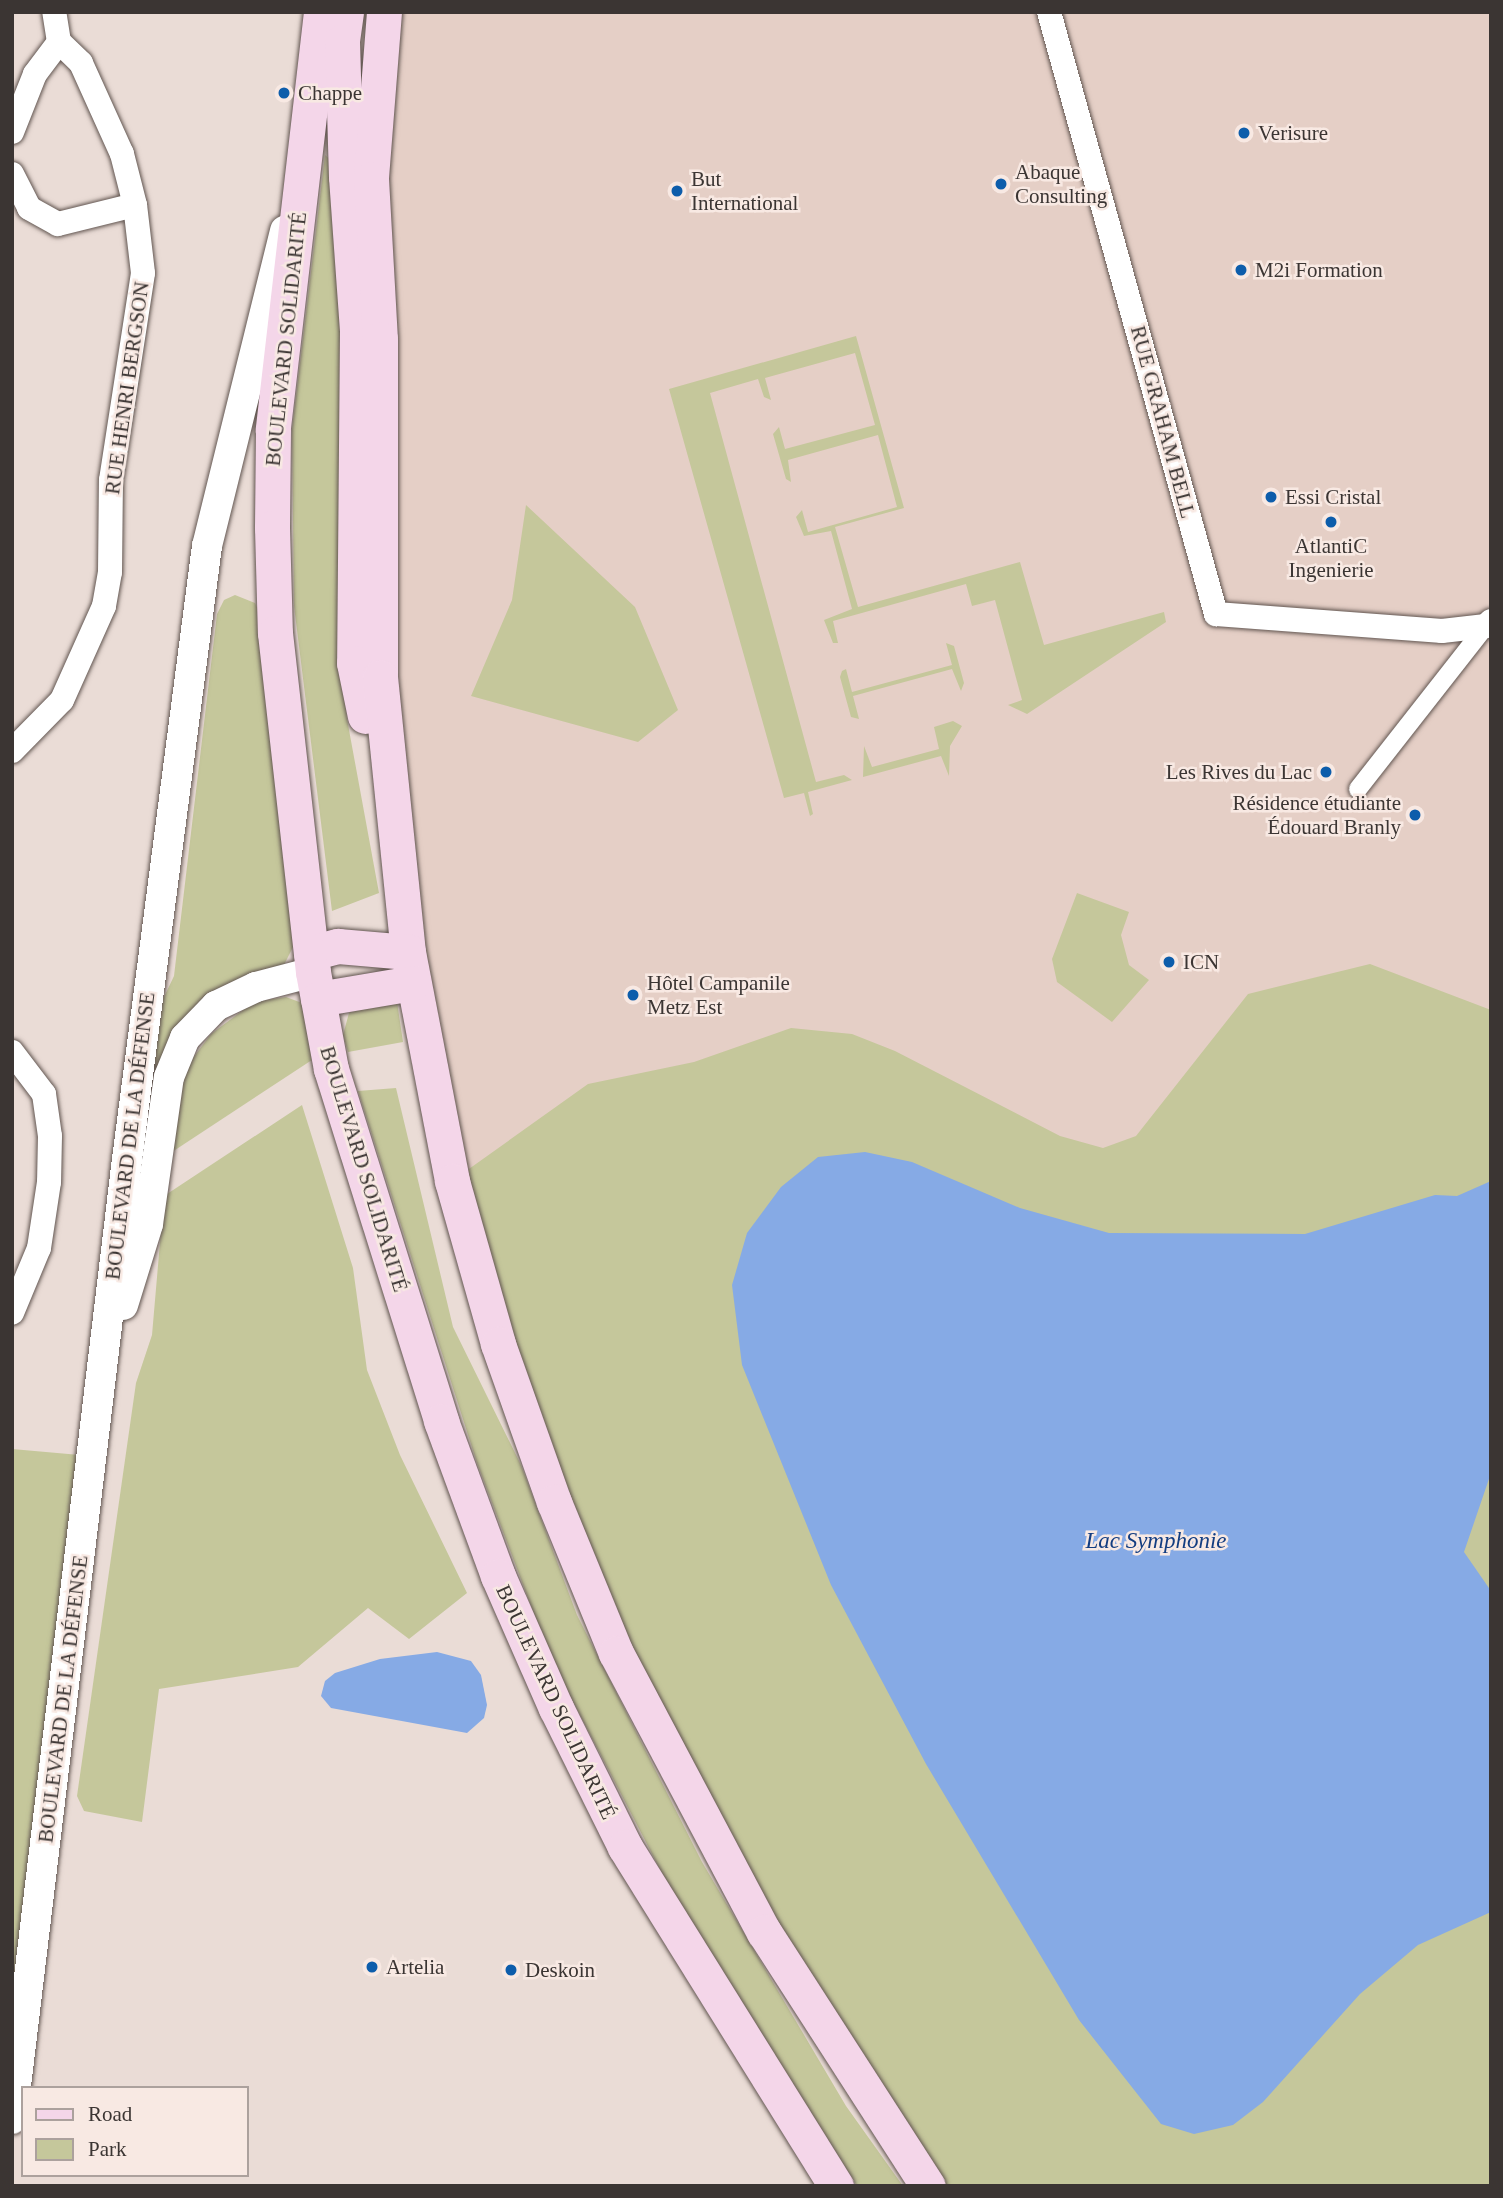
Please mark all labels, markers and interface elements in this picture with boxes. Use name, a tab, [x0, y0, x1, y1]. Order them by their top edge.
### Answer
place label: Chappe	[298, 80, 362, 106]
marker: Chappe	[276, 85, 292, 101]
place label: Verisure	[1258, 120, 1328, 146]
marker: Verisure	[1236, 125, 1252, 141]
place label: Abaque Consulting	[1015, 159, 1107, 209]
place label: But International	[691, 166, 798, 216]
marker: Abaque Consulting	[993, 176, 1009, 192]
marker: But International	[669, 183, 685, 199]
street label: BOULEVARD SOLIDARITÉ	[260, 211, 312, 467]
place label: M2i Formation	[1255, 257, 1383, 283]
marker: M2i Formation	[1233, 262, 1249, 278]
street label: RUE HENRI BERGSON	[100, 280, 154, 496]
street label: RUE GRAHAM BELL	[1125, 323, 1201, 521]
place label: Essi Cristal	[1285, 484, 1381, 510]
marker: Essi Cristal	[1263, 489, 1279, 505]
marker: AtlantiC Ingenierie	[1323, 514, 1339, 530]
place label: AtlantiC Ingenierie	[1288, 533, 1374, 583]
place label: Les Rives du Lac	[1166, 759, 1312, 785]
marker: Les Rives du Lac	[1318, 764, 1334, 780]
place label: Résidence étudiante Édouard Branly	[1232, 790, 1401, 840]
marker: Résidence étudiante Édouard Branly	[1407, 807, 1423, 823]
place label: ICN	[1183, 949, 1219, 975]
marker: ICN	[1161, 954, 1177, 970]
place label: Hôtel Campanile Metz Est	[647, 970, 790, 1020]
marker: Hôtel Campanile Metz Est	[625, 987, 641, 1003]
street label: BOULEVARD DE LA DÉFENSE	[100, 990, 160, 1282]
street label: BOULEVARD SOLIDARITÉ	[315, 1043, 413, 1295]
water label: Lac Symphonie	[1085, 1527, 1227, 1555]
street label: BOULEVARD DE LA DÉFENSE	[33, 1553, 93, 1845]
street label: BOULEVARD SOLIDARITÉ	[491, 1581, 621, 1823]
place label: Artelia	[386, 1954, 444, 1980]
place label: Deskoin	[525, 1957, 595, 1983]
marker: Artelia	[364, 1959, 380, 1975]
marker: Deskoin	[503, 1962, 519, 1978]
legend	[21, 2086, 248, 2177]
text: Road	[88, 2102, 132, 2126]
text: Park	[88, 2137, 127, 2161]

